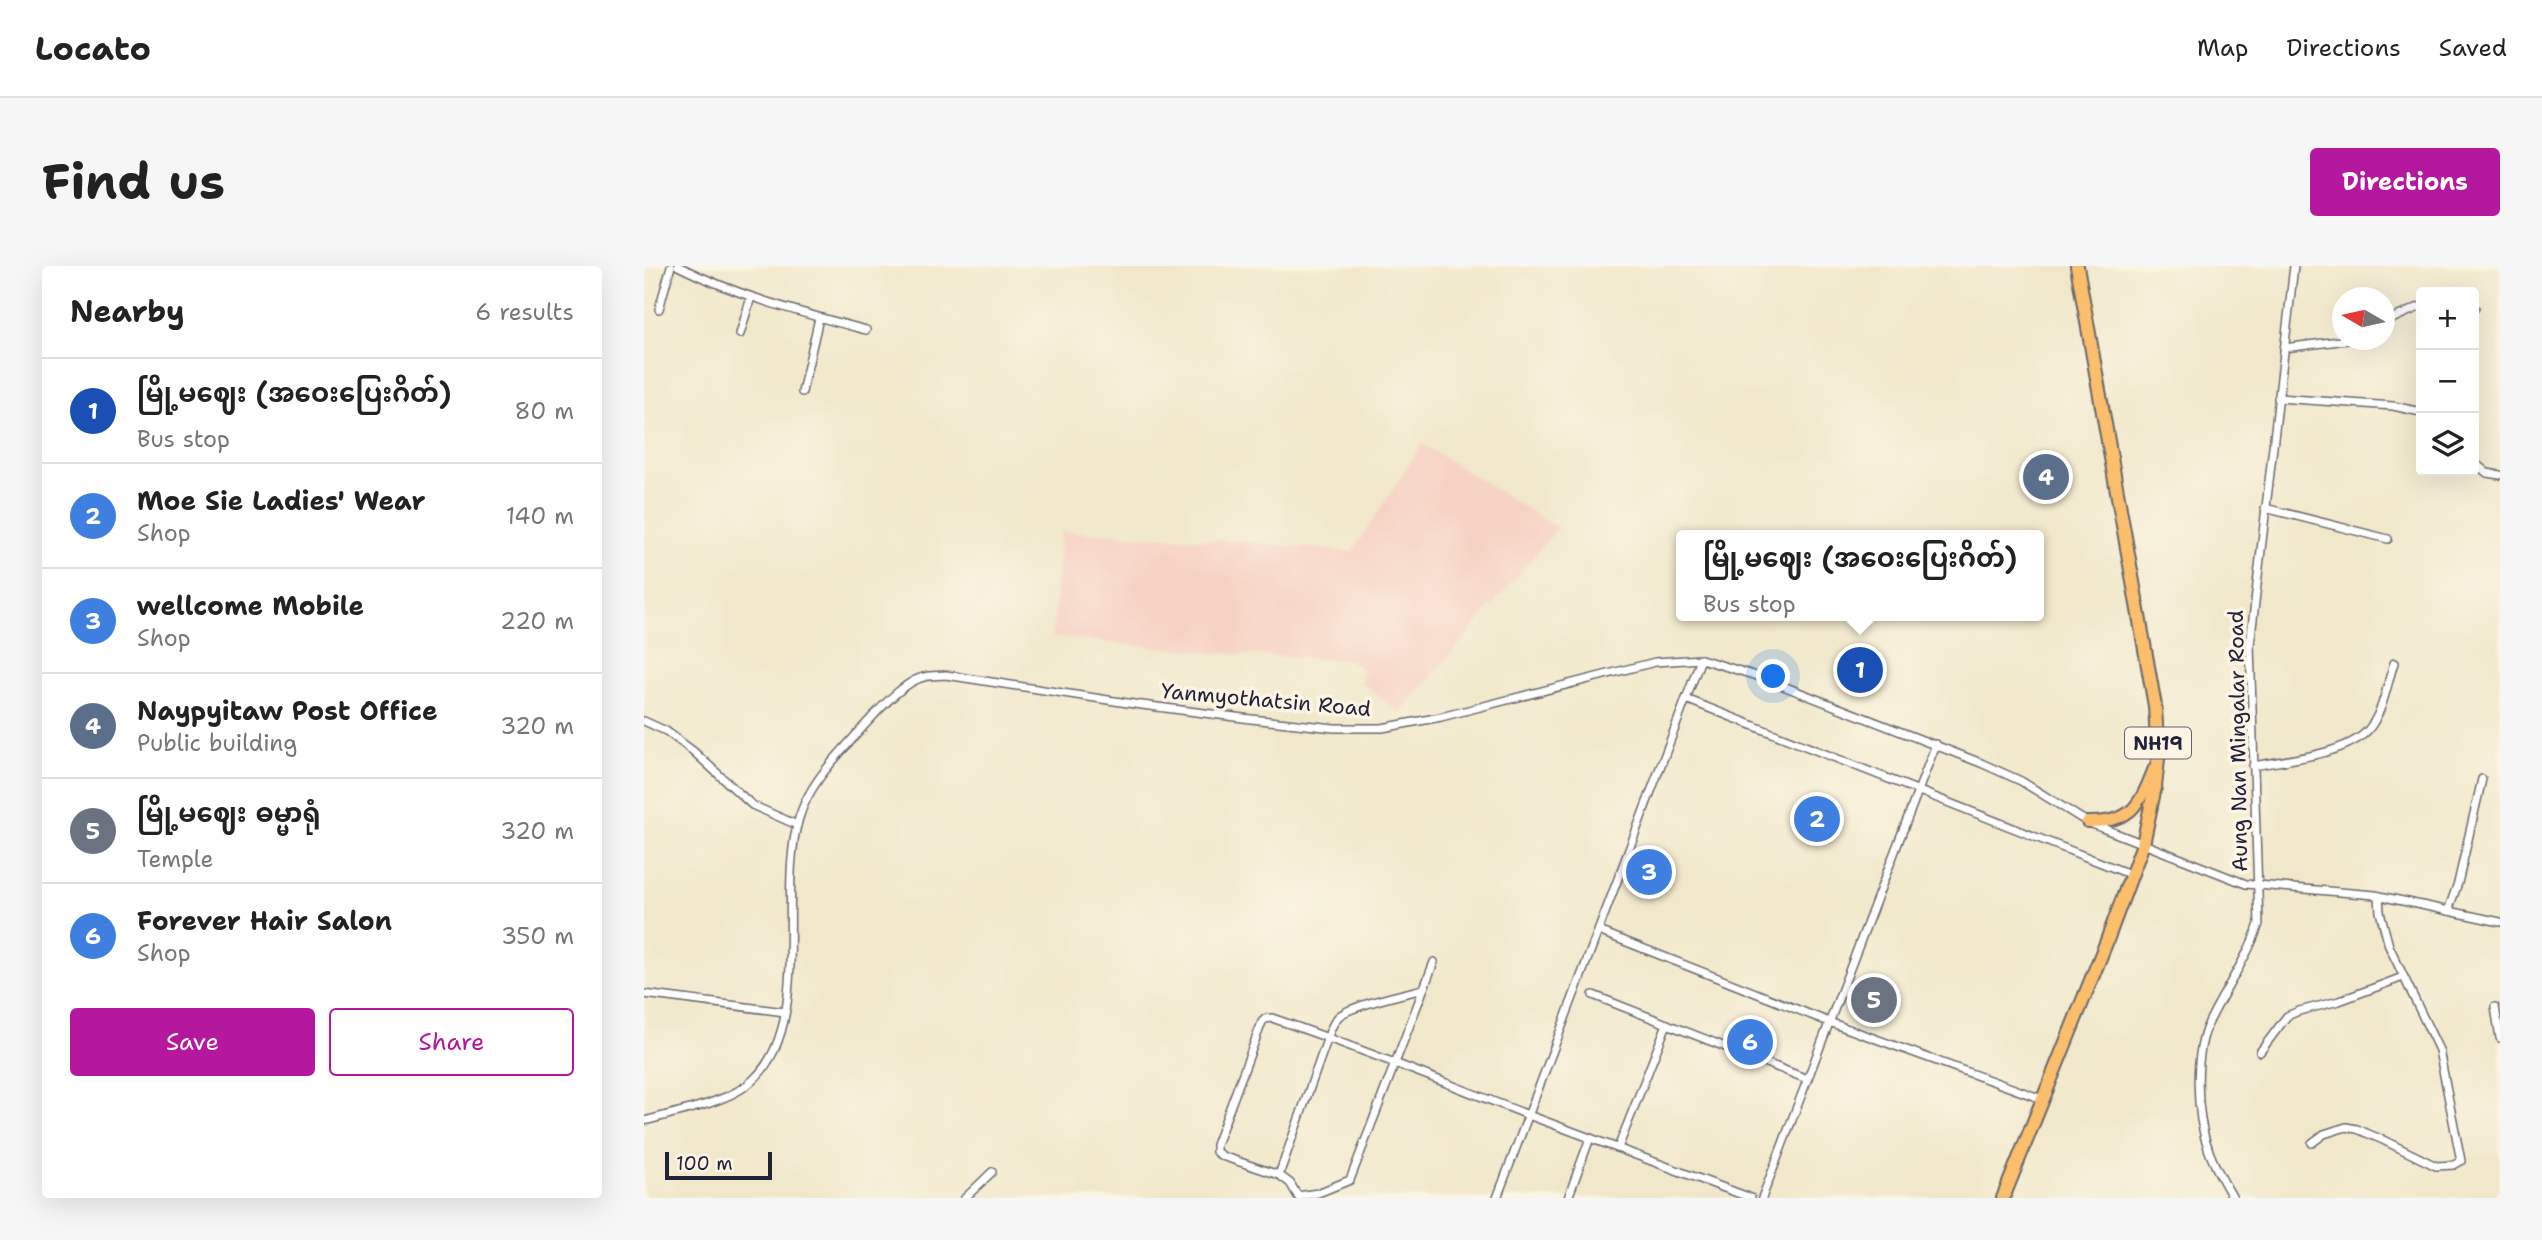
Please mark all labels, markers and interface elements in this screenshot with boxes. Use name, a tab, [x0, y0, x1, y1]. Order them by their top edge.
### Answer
text: Locato	[35, 26, 151, 71]
text: Map	[2197, 32, 2248, 64]
text: Directions	[2286, 32, 2401, 64]
text: Saved	[2439, 32, 2507, 64]
button: Directions	[2310, 148, 2500, 216]
text: Find us	[42, 149, 225, 215]
north arrow	[2332, 287, 2395, 350]
map controls	[2416, 287, 2479, 476]
button: +	[2416, 287, 2479, 350]
text: Nearby	[70, 291, 185, 332]
text: 6 results	[475, 297, 574, 327]
button: −	[2416, 350, 2479, 413]
text: မြို့မဈေး (အဝေးပြေးဂိတ်)	[137, 375, 451, 410]
text: 1	[88, 396, 98, 426]
text: 80 m	[515, 396, 574, 426]
button: layers	[2416, 413, 2479, 476]
text: Bus stop	[137, 424, 230, 454]
pin: 4	[2023, 451, 2069, 503]
text: Moe Sie Ladies' Wear	[137, 483, 425, 518]
text: 2	[85, 501, 101, 531]
text: 140 m	[506, 501, 574, 531]
text: Shop	[137, 518, 191, 548]
popup	[1676, 530, 2044, 621]
text: မြို့မဈေး (အဝေးပြေးဂိတ်)	[1703, 540, 2017, 575]
text: wellcome Mobile	[137, 588, 364, 623]
text: Bus stop	[1703, 589, 1796, 619]
text: 3	[85, 606, 101, 636]
text: 220 m	[500, 606, 574, 636]
street label: Aung Nan Mingalar Road	[2222, 610, 2254, 872]
text: Shop	[137, 623, 191, 653]
pin: 1	[1837, 644, 1883, 696]
your location	[1756, 659, 1790, 693]
street label: Yanmyothatsin Road	[1160, 677, 1372, 723]
text: Naypyitaw Post Office	[137, 693, 438, 728]
text: 4	[85, 711, 101, 741]
text: 320 m	[500, 711, 574, 741]
text: Public building	[137, 728, 297, 758]
road number: NH19	[2125, 728, 2191, 758]
pin: 2	[1794, 793, 1840, 845]
text: မြို့မဈေး ဓမ္မာရုံ	[137, 795, 321, 830]
text: 5	[86, 816, 100, 846]
text: 320 m	[500, 816, 574, 846]
text: Temple	[137, 844, 214, 874]
pin: 3	[1626, 846, 1672, 898]
text: Forever Hair Salon	[137, 903, 392, 938]
text: 6	[85, 921, 101, 951]
text: 350 m	[501, 921, 574, 951]
text: Shop	[137, 938, 191, 968]
pin: 5	[1851, 974, 1897, 1026]
button: Save	[70, 1008, 315, 1076]
button: Share	[329, 1008, 574, 1076]
pin: 6	[1727, 1016, 1773, 1068]
scale bar	[665, 1149, 772, 1181]
text: 100 m	[676, 1151, 733, 1176]

